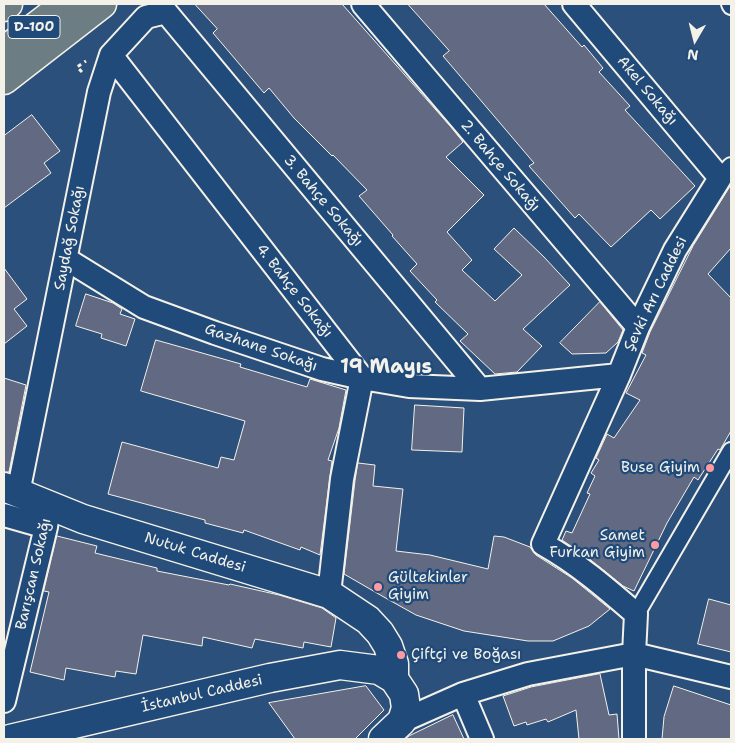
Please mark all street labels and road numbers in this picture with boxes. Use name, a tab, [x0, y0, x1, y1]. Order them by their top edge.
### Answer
road number: D-100	[8, 16, 60, 38]
street label: Akel Sokağı	[613, 53, 681, 129]
street label: 2. Bahçe Sokağı	[456, 116, 544, 216]
street label: 3. Bahçe Sokağı	[279, 151, 367, 251]
street label: Saydağ Sokağı	[51, 184, 89, 292]
street label: Şevki Arı Caddesi	[620, 234, 692, 354]
street label: 4. Bahçe Sokağı	[252, 241, 336, 341]
street label: Gazhane Sokağı	[202, 320, 320, 376]
street label: Barışcan Sokağı	[12, 516, 56, 632]
street label: Nutuk Caddesi	[142, 529, 248, 577]
street label: İstanbul Caddesi	[140, 671, 264, 717]

